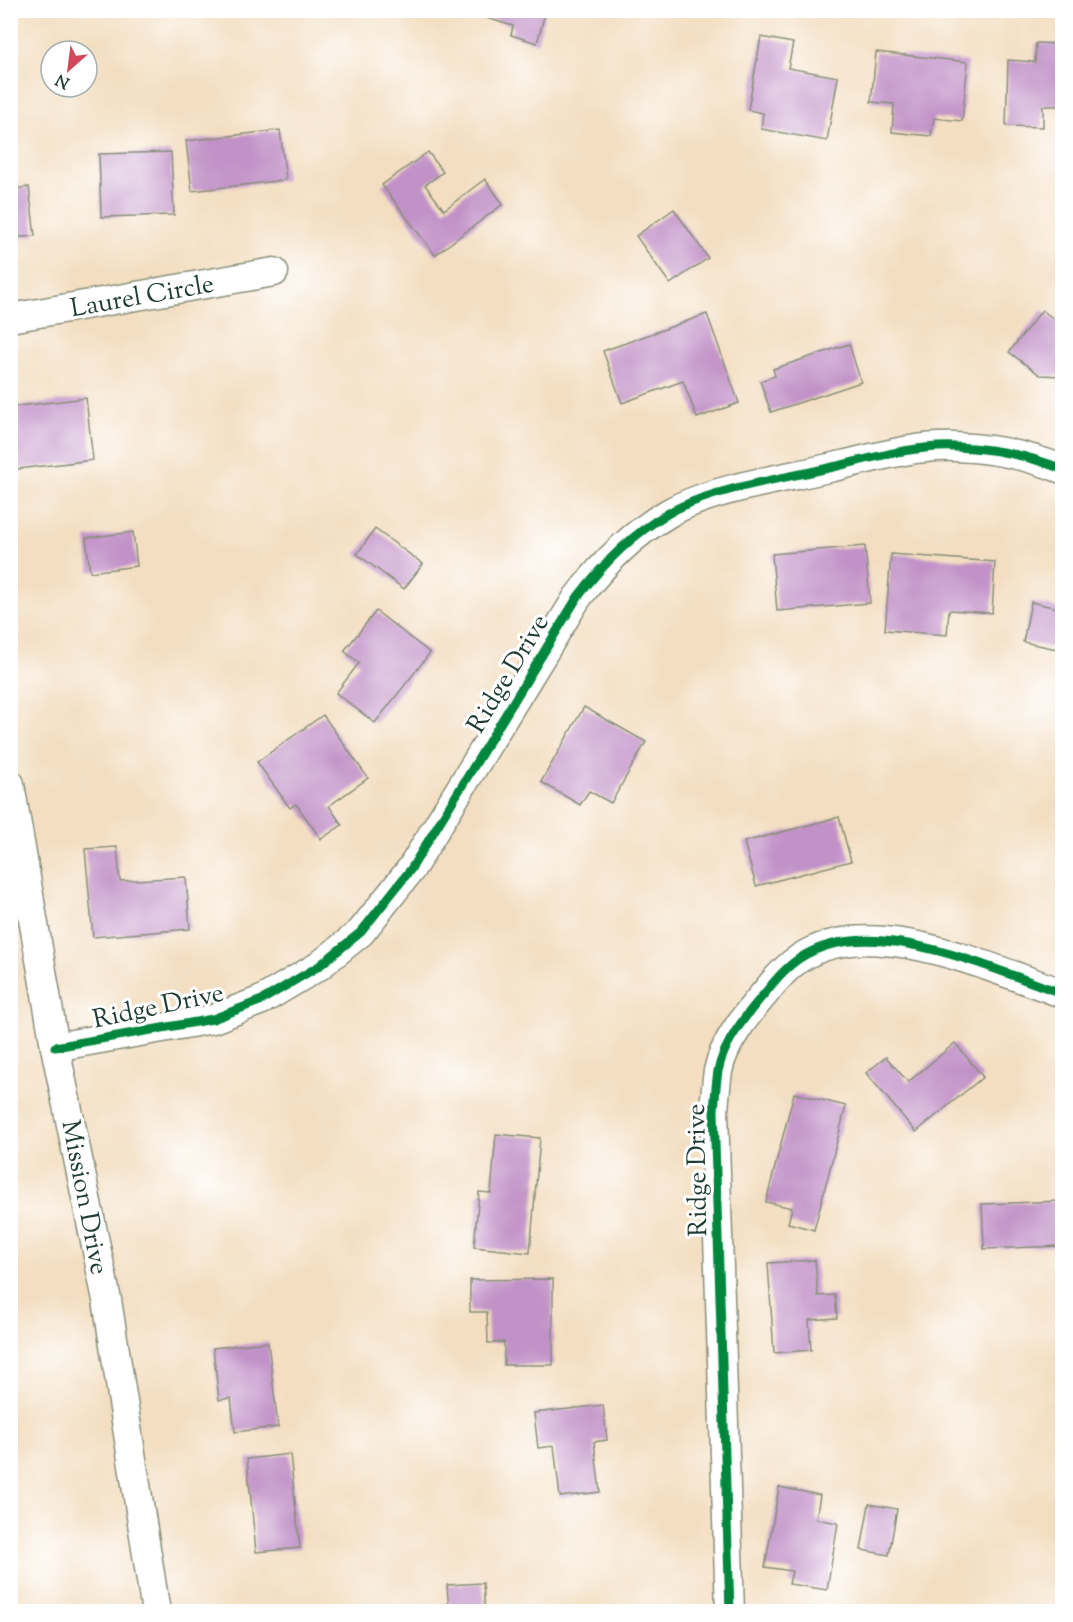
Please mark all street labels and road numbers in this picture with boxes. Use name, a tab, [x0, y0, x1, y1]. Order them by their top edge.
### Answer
street label: Laurel Circle	[68, 267, 217, 328]
street label: Ridge Drive	[459, 608, 559, 741]
street label: Ridge Drive	[90, 976, 227, 1039]
street label: Ridge Drive	[679, 1103, 718, 1237]
street label: Mission Drive	[50, 1117, 117, 1278]

